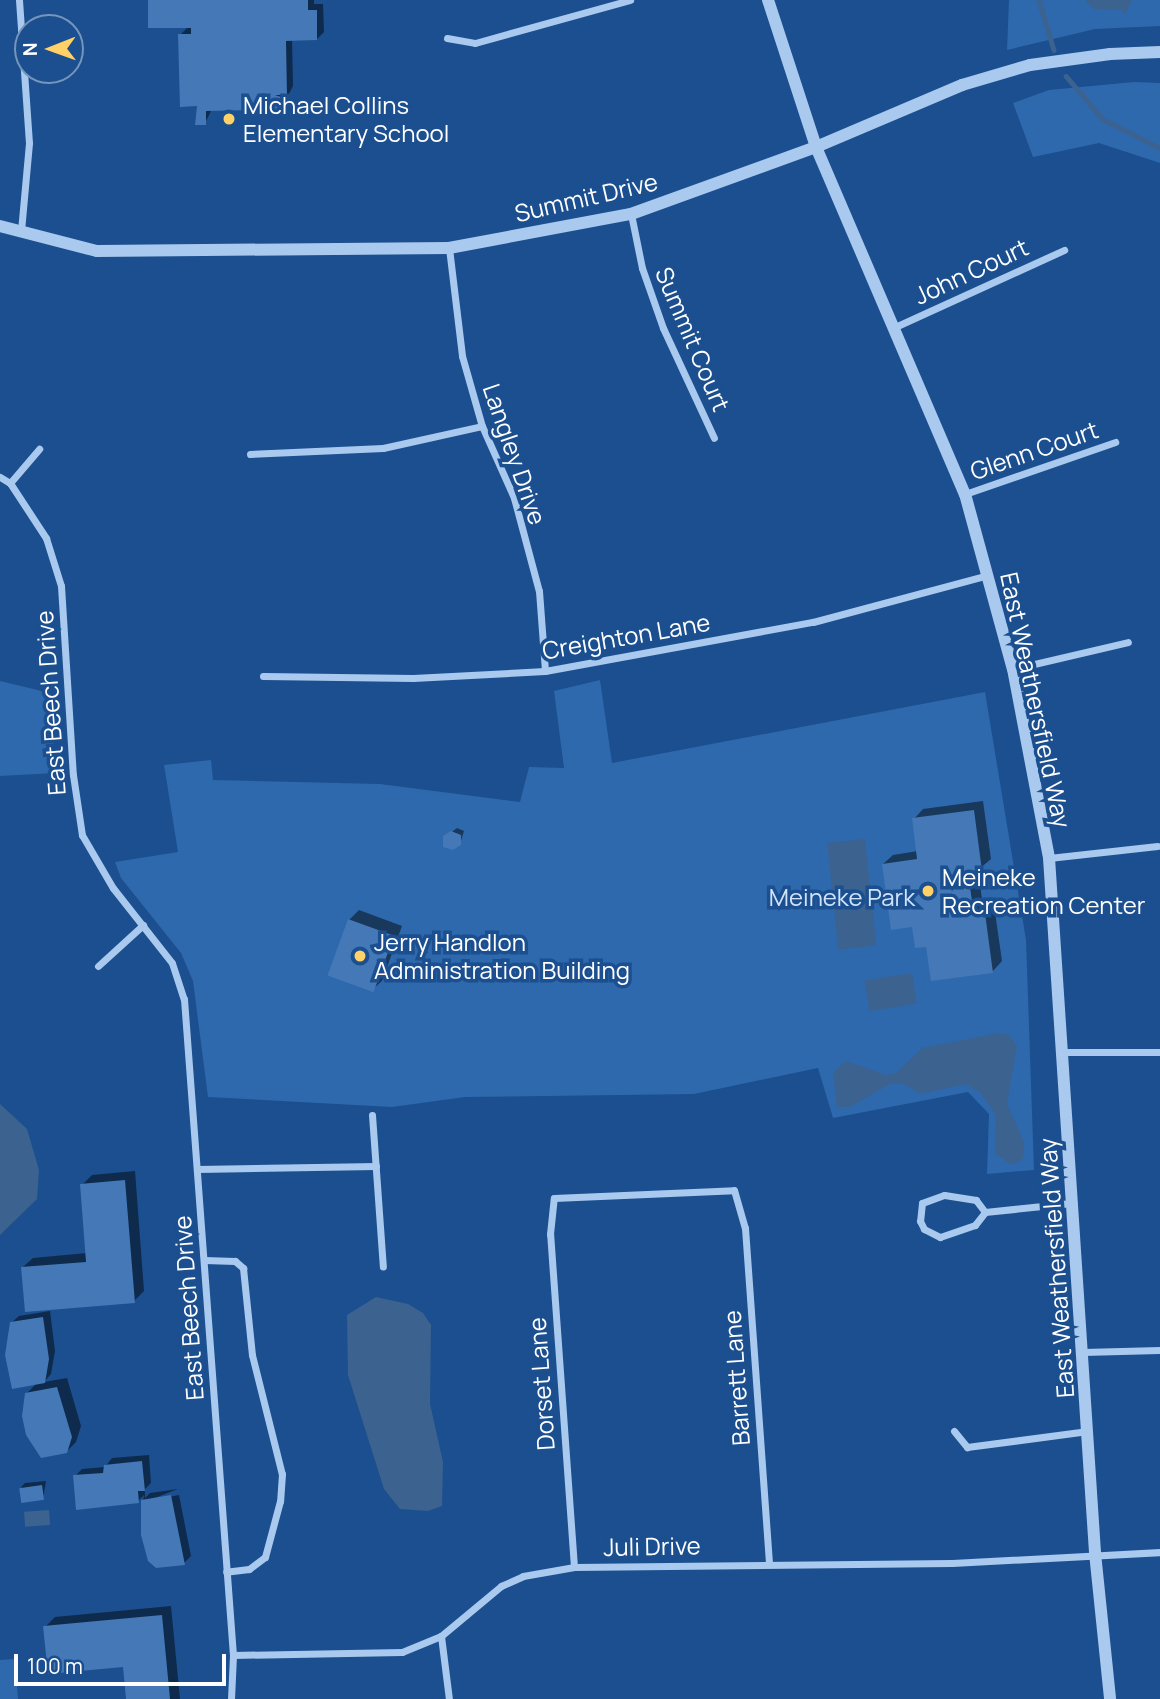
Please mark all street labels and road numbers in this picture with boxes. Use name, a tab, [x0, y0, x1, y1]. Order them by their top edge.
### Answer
street label: Summit Drive	[512, 167, 660, 227]
street label: John Court	[909, 232, 1033, 310]
street label: Summit Court	[650, 263, 736, 415]
street label: Langley Drive	[477, 380, 553, 528]
street label: Glenn Court	[966, 415, 1102, 485]
street label: East Weathersfield Way	[995, 570, 1077, 830]
street label: Creighton Lane	[540, 607, 712, 665]
street label: East Beech Drive	[29, 610, 71, 796]
street label: East Weathersfield Way	[1033, 1137, 1079, 1399]
street label: East Beech Drive	[167, 1215, 209, 1401]
street label: Barrett Lane	[717, 1309, 755, 1447]
street label: Dorset Lane	[522, 1317, 560, 1451]
street label: Juli Drive	[603, 1531, 701, 1561]

